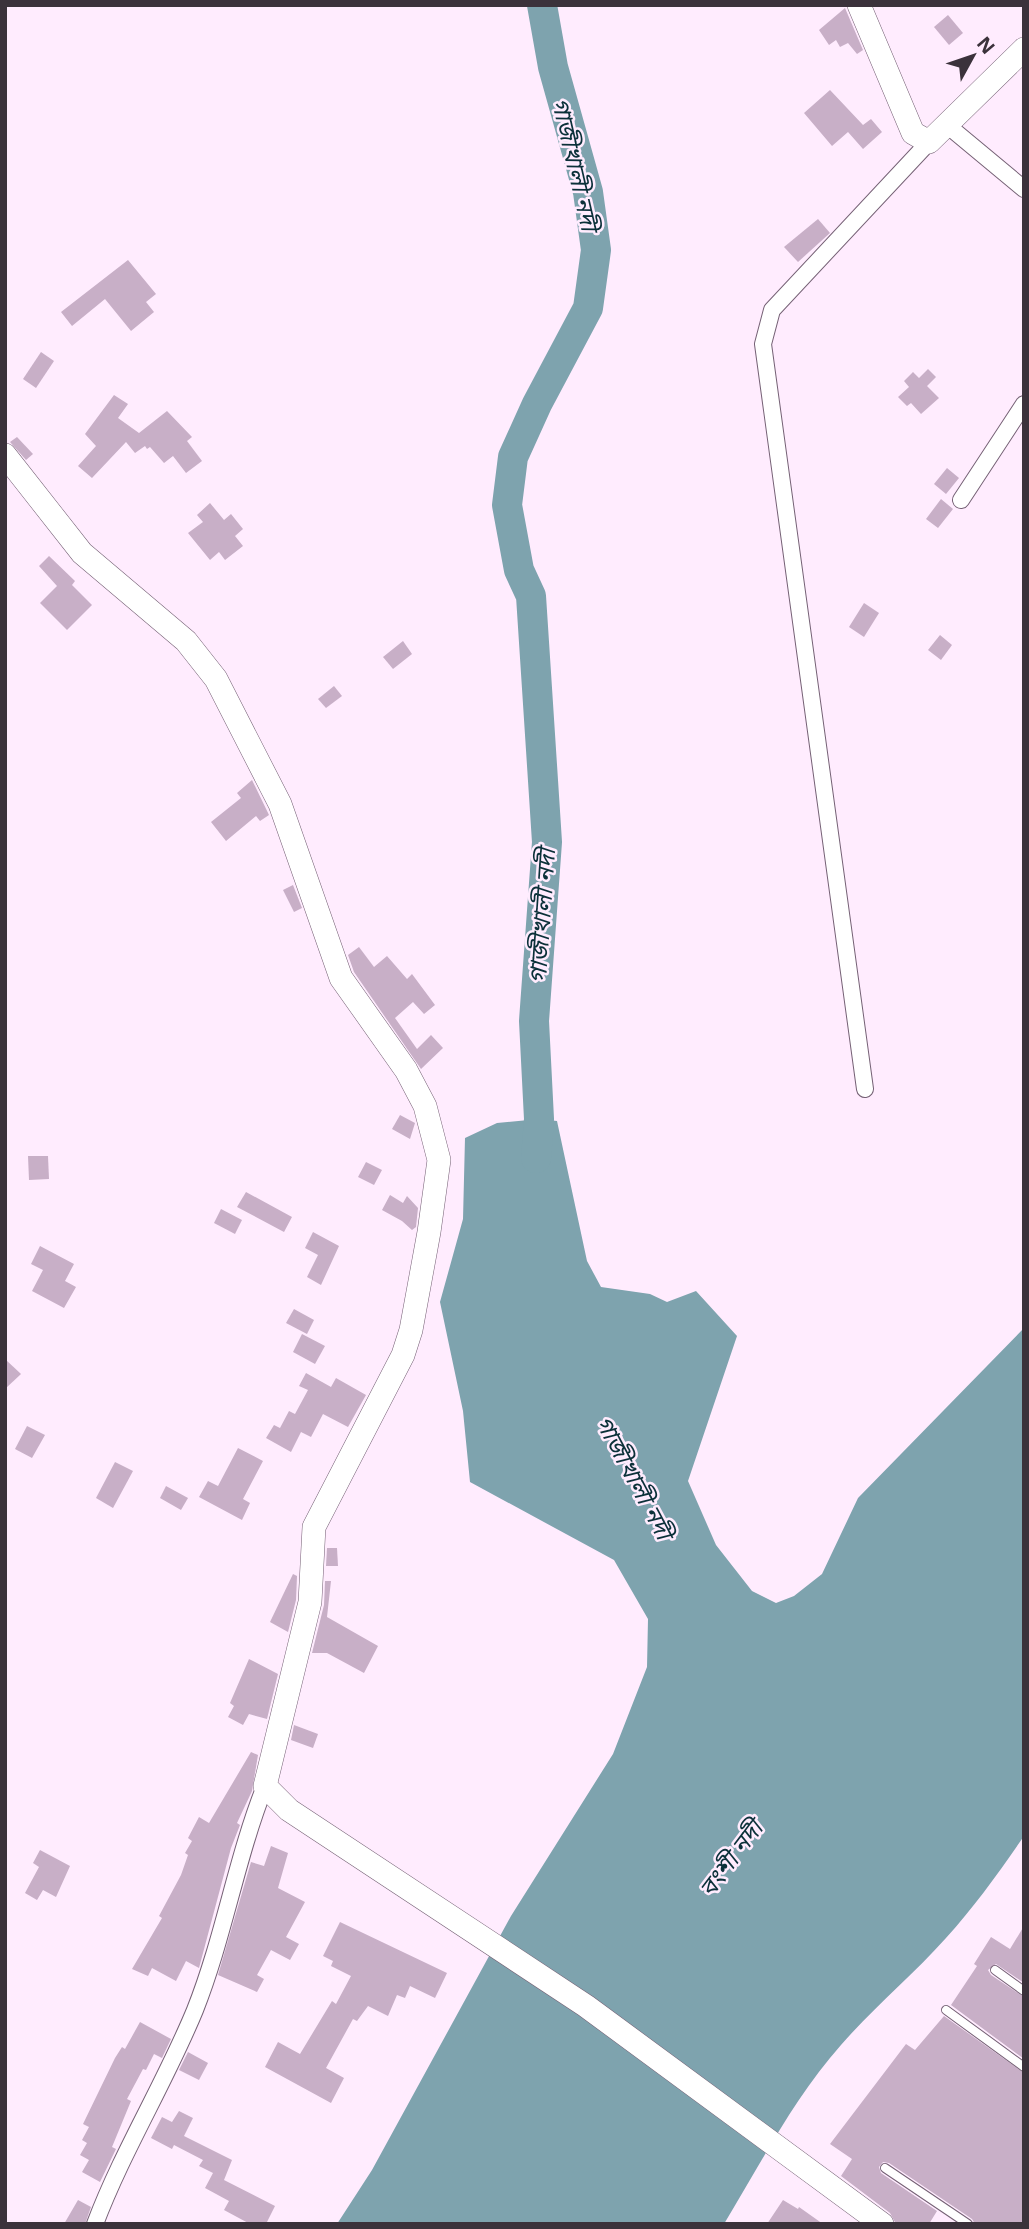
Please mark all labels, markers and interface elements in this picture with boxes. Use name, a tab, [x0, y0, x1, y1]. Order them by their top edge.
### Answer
north arrow	[938, 21, 1008, 91]
text: N	[971, 31, 1001, 59]
water label: গাজীখালী নদী	[545, 94, 608, 238]
water label: গাজীখালী নদী	[520, 843, 563, 985]
water label: গাজীখালী নদী	[589, 1409, 684, 1549]
water label: বংশী নদী	[690, 1809, 772, 1903]

